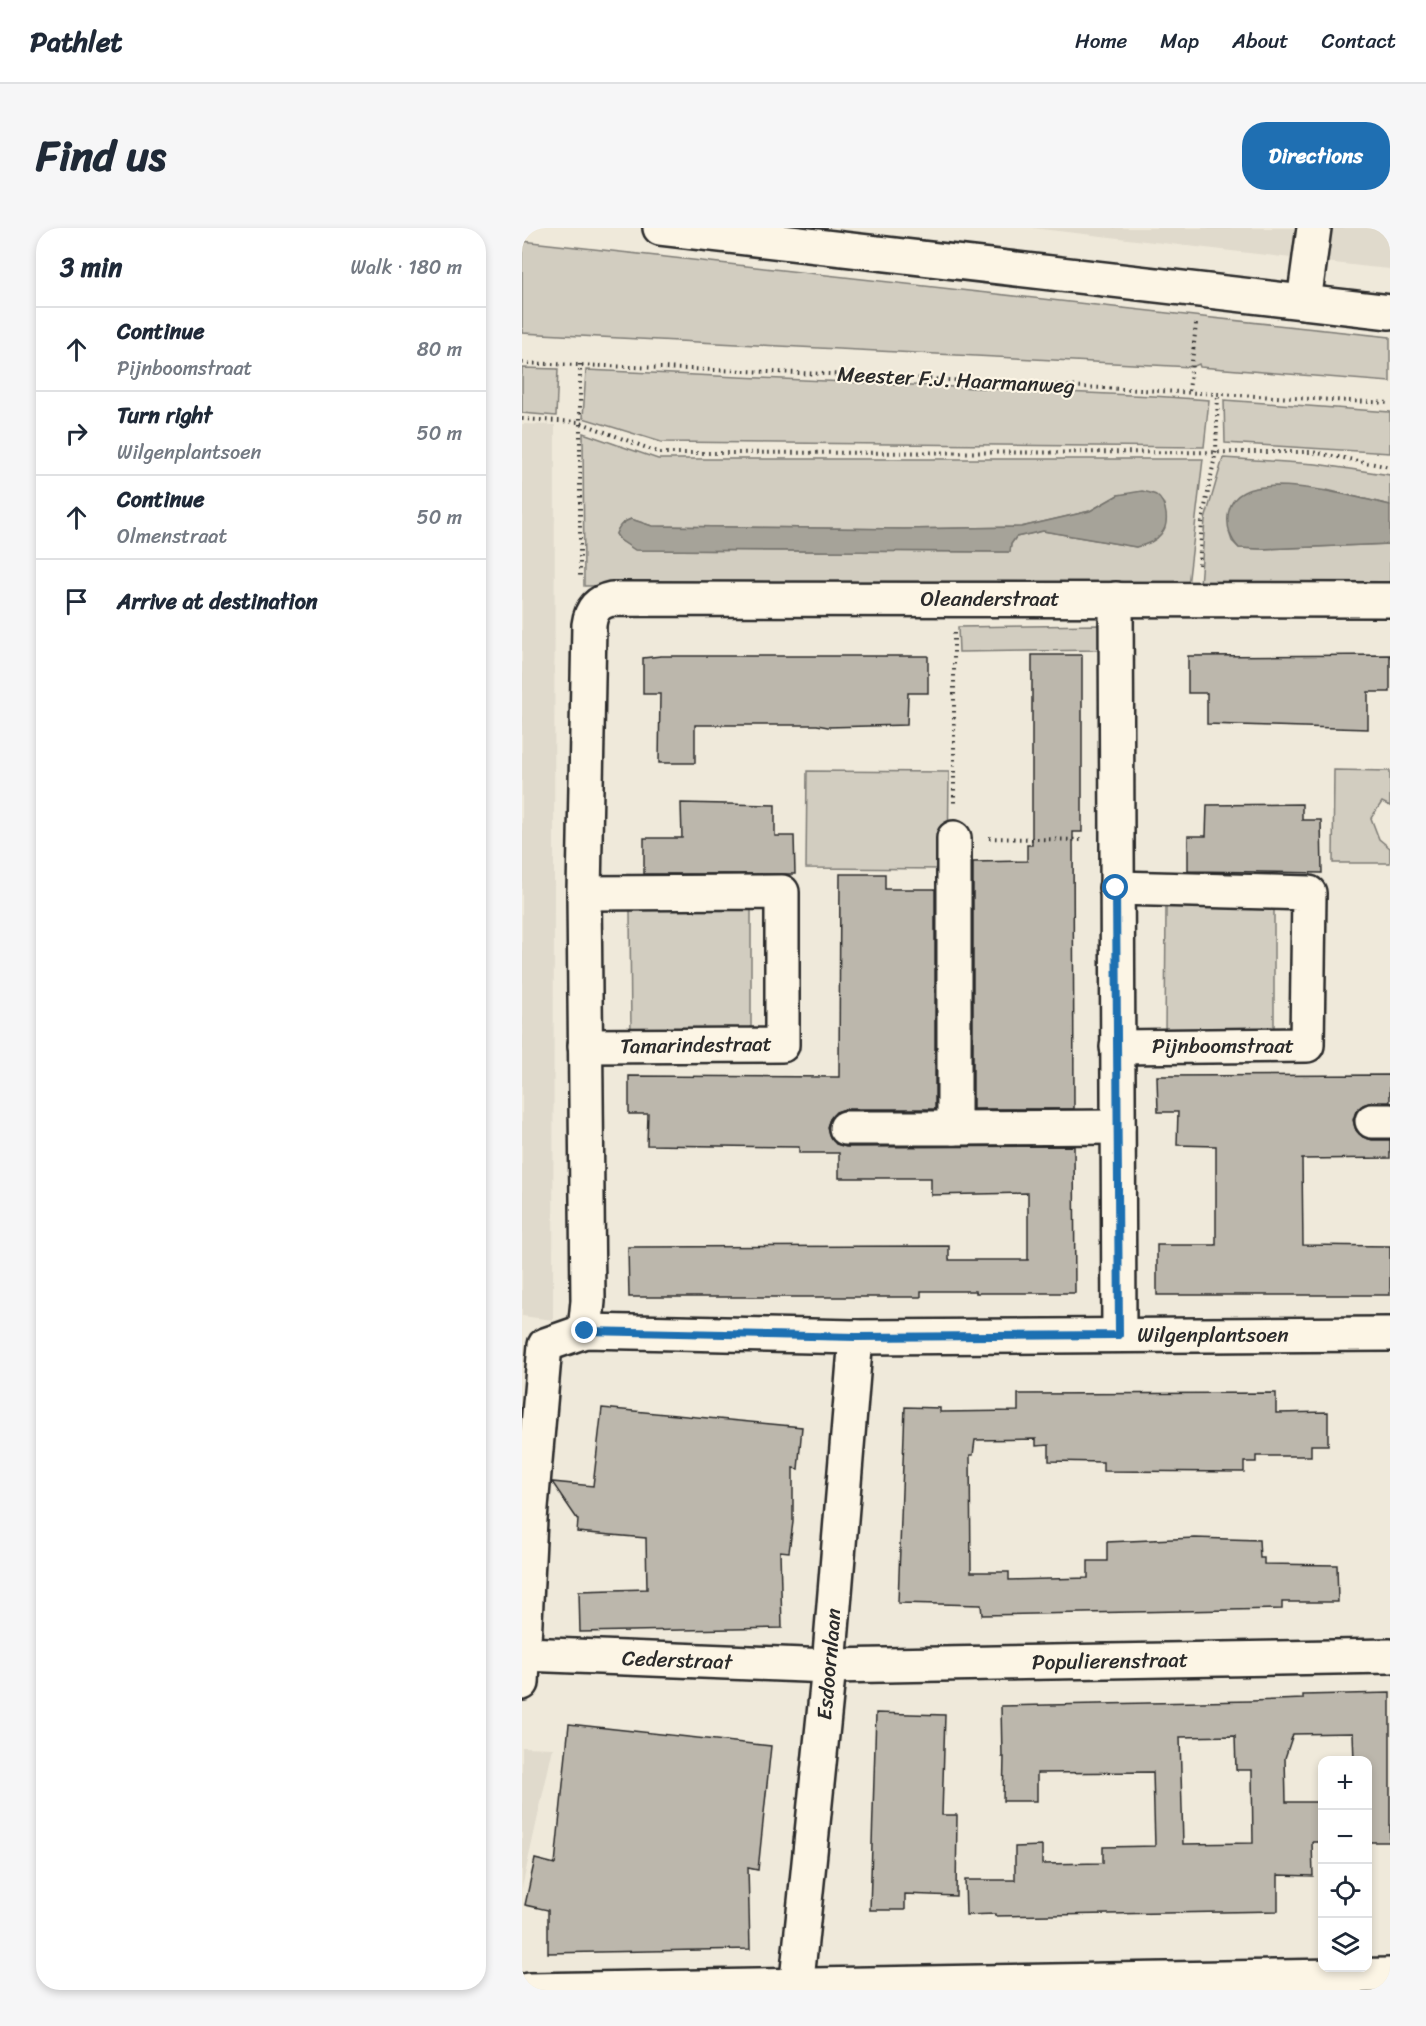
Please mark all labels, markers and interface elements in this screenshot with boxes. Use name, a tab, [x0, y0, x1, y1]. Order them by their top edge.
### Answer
text: Pathlet	[30, 17, 123, 66]
text: Home	[1075, 22, 1127, 60]
text: Map	[1160, 22, 1199, 60]
text: About	[1232, 22, 1289, 60]
text: Contact	[1322, 22, 1396, 60]
text: Find us	[36, 119, 166, 193]
button: Directions	[1242, 122, 1390, 190]
text: 3 min	[60, 244, 122, 290]
text: Walk · 180 m	[351, 250, 462, 285]
text: Continue	[117, 312, 205, 351]
text: 80 m	[417, 332, 462, 367]
icon: ahead	[60, 333, 93, 366]
text: Pijnboomstraat	[117, 351, 252, 386]
street label: Meester F.J. Haarmanweg	[836, 355, 1076, 405]
text: Turn right	[117, 396, 212, 435]
text: 50 m	[417, 416, 462, 451]
icon: right	[60, 417, 93, 450]
text: Wilgenplantsoen	[117, 435, 261, 470]
text: Continue	[117, 480, 205, 519]
text: 50 m	[417, 500, 462, 535]
icon: ahead	[60, 501, 93, 534]
text: Olmenstraat	[117, 519, 227, 554]
street label: Oleanderstraat	[920, 580, 1060, 618]
text: Arrive at destination	[117, 582, 318, 621]
icon: arrive	[60, 585, 93, 618]
route start	[1102, 874, 1128, 900]
street label: Tamarindestraat	[620, 1025, 772, 1065]
street label: Pijnboomstraat	[1152, 1027, 1294, 1065]
street label: Wilgenplantsoen	[1137, 1316, 1289, 1354]
route end	[571, 1317, 597, 1343]
street label: Esdoornlaan	[805, 1606, 853, 1722]
street label: Cederstraat	[621, 1639, 734, 1681]
street label: Populierenstraat	[1032, 1641, 1188, 1681]
map controls	[1318, 1756, 1372, 1972]
button: +	[1318, 1756, 1372, 1810]
button: −	[1318, 1810, 1372, 1864]
button: locate	[1318, 1864, 1372, 1918]
button: layers	[1318, 1918, 1372, 1972]

